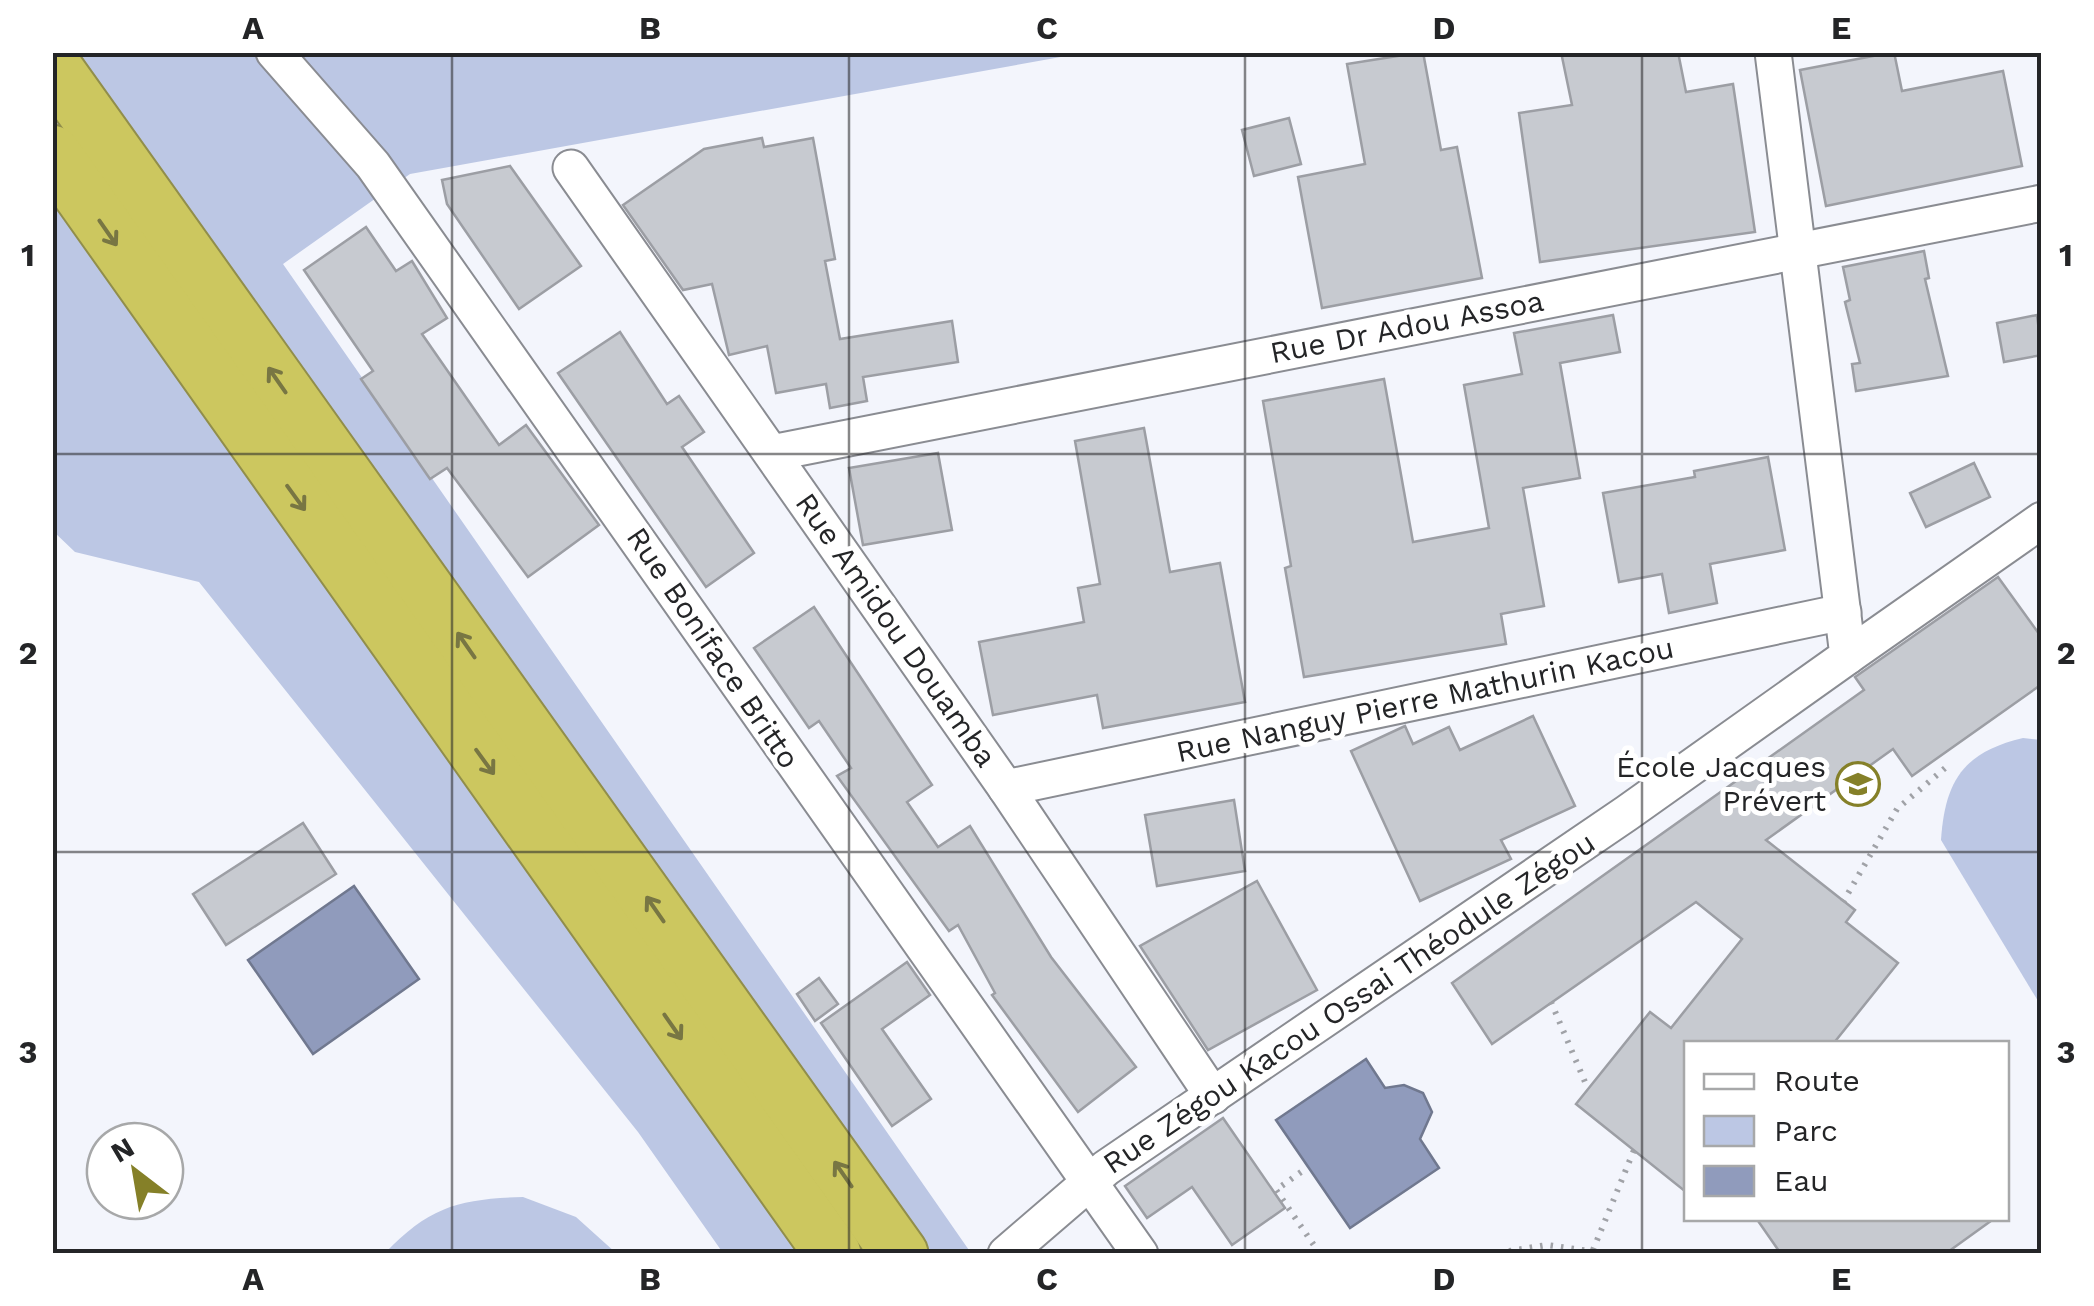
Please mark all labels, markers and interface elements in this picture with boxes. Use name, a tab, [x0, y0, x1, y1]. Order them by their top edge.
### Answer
text: A	[242, 9, 264, 47]
text: B	[639, 9, 661, 47]
text: C	[1036, 9, 1058, 47]
text: D	[1433, 9, 1455, 47]
text: E	[1831, 9, 1851, 47]
one-way arrow	[97, 218, 118, 246]
text: 1	[21, 236, 35, 274]
text: 1	[2059, 236, 2073, 274]
street label: Rue Dr Adou Assoa	[1267, 283, 1547, 370]
one-way arrow	[267, 367, 288, 394]
one-way arrow	[285, 484, 306, 511]
street label: Rue Amidou Douamba	[789, 486, 1004, 773]
street label: Rue Boniface Britto	[620, 521, 807, 775]
street label: Rue Nanguy Pierre Mathurin Kacou	[1173, 630, 1677, 769]
one-way arrow	[456, 631, 477, 659]
text: 2	[18, 634, 38, 672]
text: 2	[2056, 634, 2076, 672]
one-way arrow	[474, 748, 495, 775]
place label: École Jacques Prévert	[1616, 749, 1826, 818]
school or university icon: École Jacques Prévert	[1835, 761, 1881, 807]
street label: Rue Zégou Kacou Ossai Théodule Zégou	[1096, 824, 1601, 1181]
one-way arrow	[644, 896, 665, 924]
one-way arrow	[662, 1013, 683, 1040]
text: 3	[19, 1033, 37, 1071]
text: 3	[2057, 1033, 2075, 1071]
legend	[1684, 1041, 2009, 1221]
text: Route	[1774, 1063, 1860, 1098]
text: Parc	[1774, 1113, 1838, 1148]
north arrow	[85, 1121, 185, 1221]
text: N	[105, 1131, 140, 1169]
one-way arrow	[833, 1161, 854, 1188]
text: Eau	[1774, 1163, 1829, 1198]
text: A	[242, 1260, 264, 1298]
text: B	[639, 1260, 661, 1298]
text: C	[1036, 1260, 1058, 1298]
text: D	[1433, 1260, 1455, 1298]
text: E	[1831, 1260, 1851, 1298]

